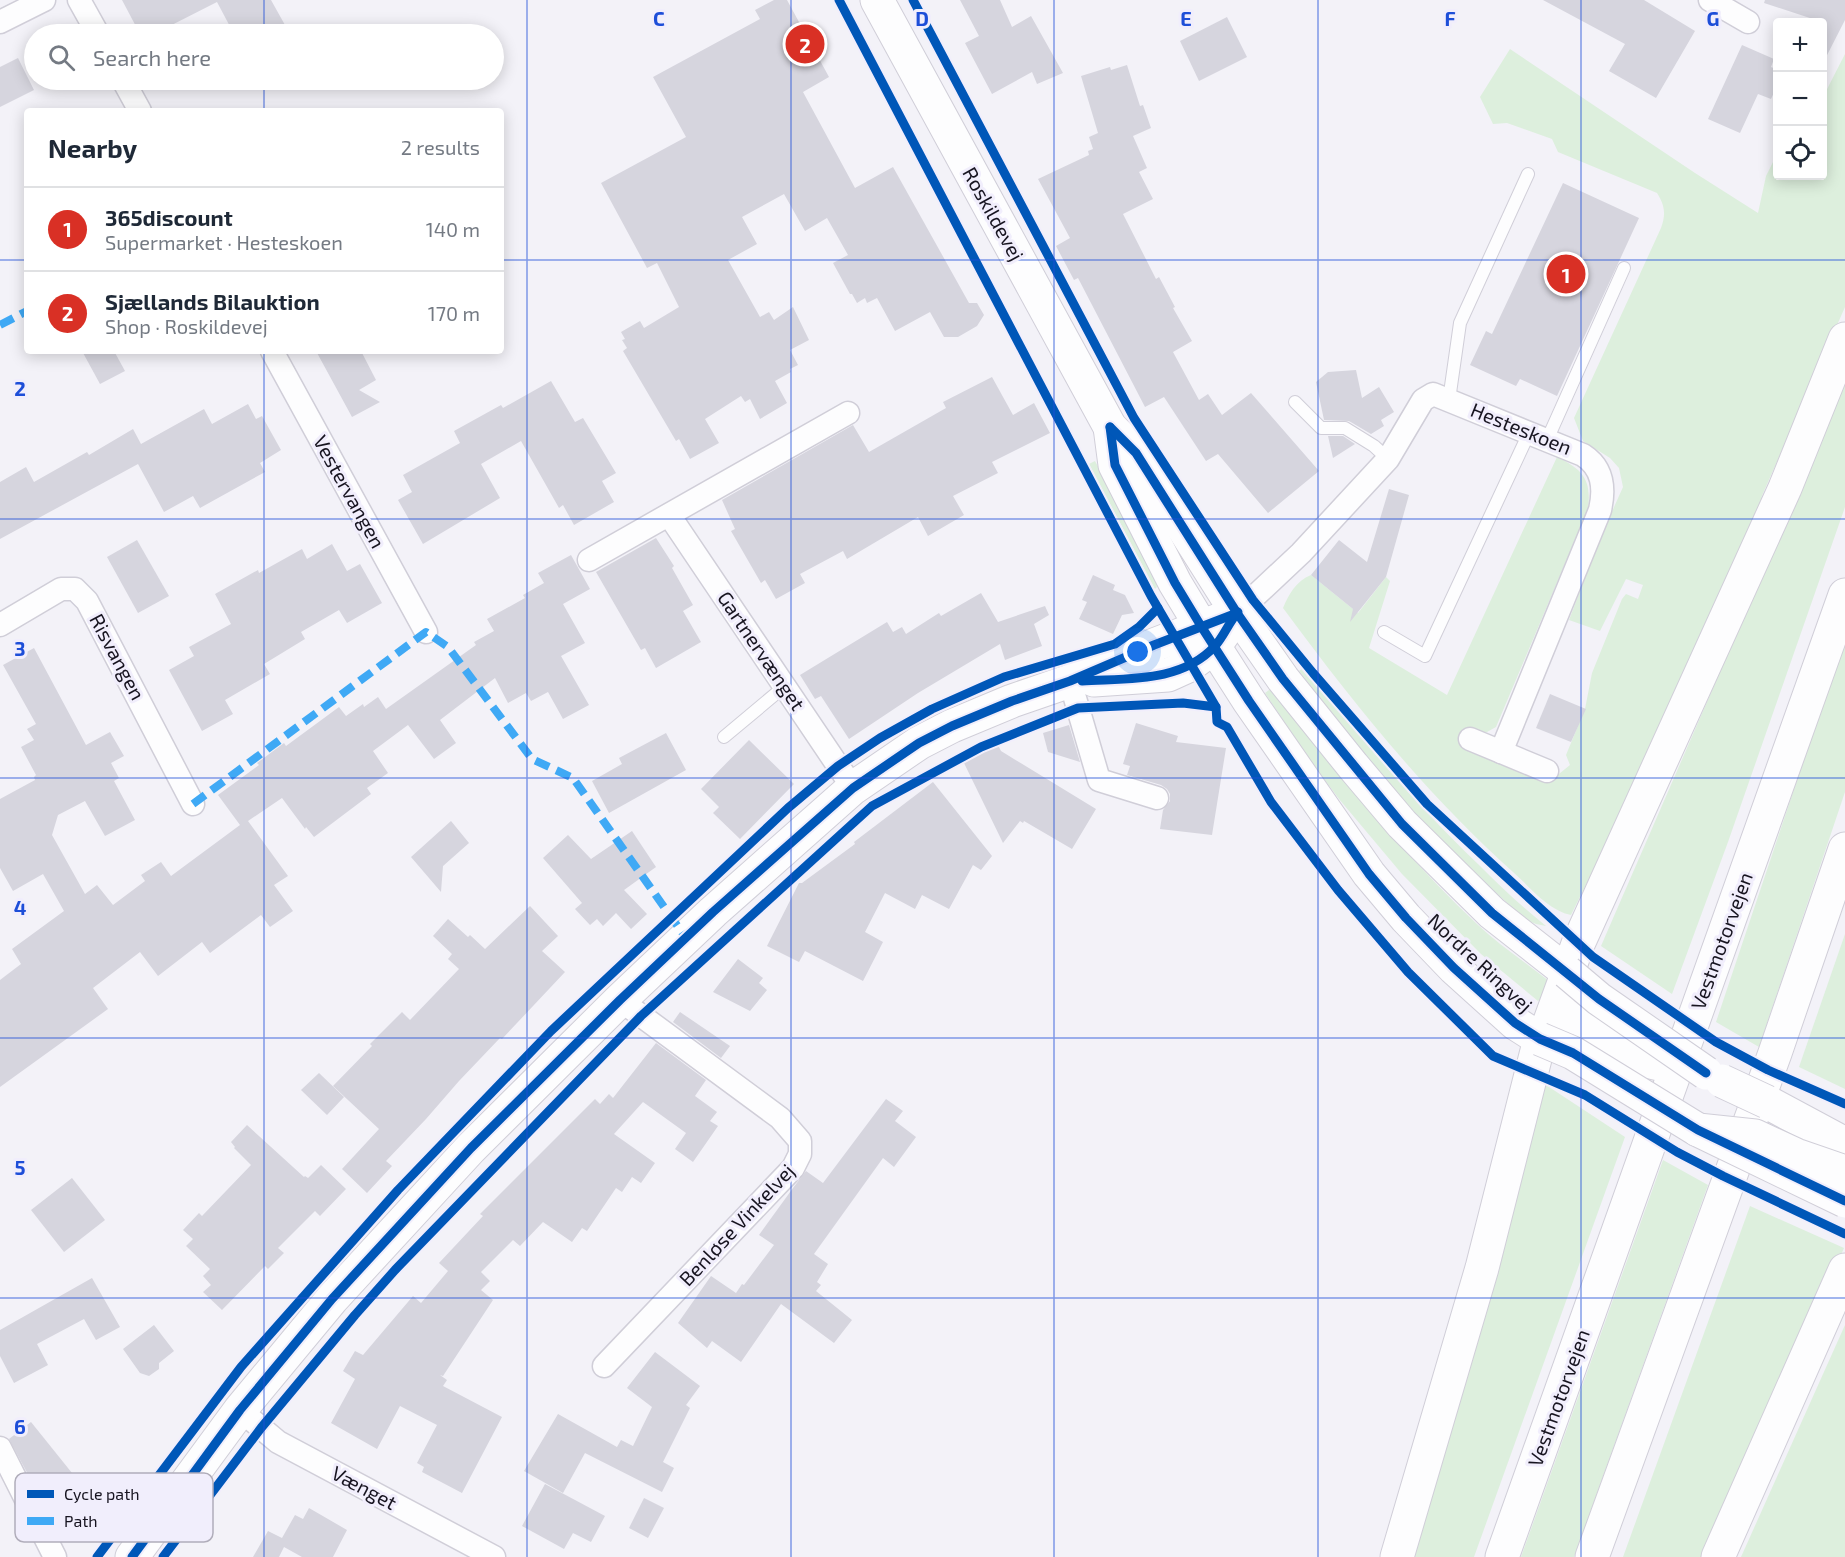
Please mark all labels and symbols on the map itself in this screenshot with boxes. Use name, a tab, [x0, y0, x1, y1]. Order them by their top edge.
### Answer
text: C	[653, 6, 665, 30]
text: D	[915, 6, 929, 30]
text: E	[1180, 6, 1192, 30]
text: F	[1444, 6, 1456, 30]
text: G	[1707, 6, 1719, 30]
pin: 2	[786, 22, 824, 66]
street label: Roskildevej	[958, 163, 1029, 264]
pin: 1	[1546, 252, 1586, 296]
text: 2	[14, 376, 26, 400]
street label: Hesteskoen	[1468, 397, 1575, 459]
street label: Vestervangen	[309, 431, 391, 552]
street label: Gartnervænget	[713, 586, 811, 715]
street label: Risvangen	[85, 609, 151, 704]
text: 3	[14, 636, 26, 660]
your location	[1123, 637, 1152, 666]
street label: Vestmotorvejen	[1685, 869, 1757, 1013]
text: 4	[14, 895, 27, 919]
street label: Nordre Ringvej	[1423, 908, 1538, 1017]
text: 5	[14, 1155, 26, 1179]
street label: Benløse Vinkelvej	[674, 1158, 799, 1290]
street label: Vestmotorvejen	[1522, 1326, 1594, 1470]
text: 6	[14, 1414, 26, 1438]
street label: Vænget	[328, 1460, 401, 1514]
legend	[15, 1473, 213, 1542]
text: Cycle path	[64, 1484, 140, 1503]
text: Path	[64, 1511, 98, 1530]

